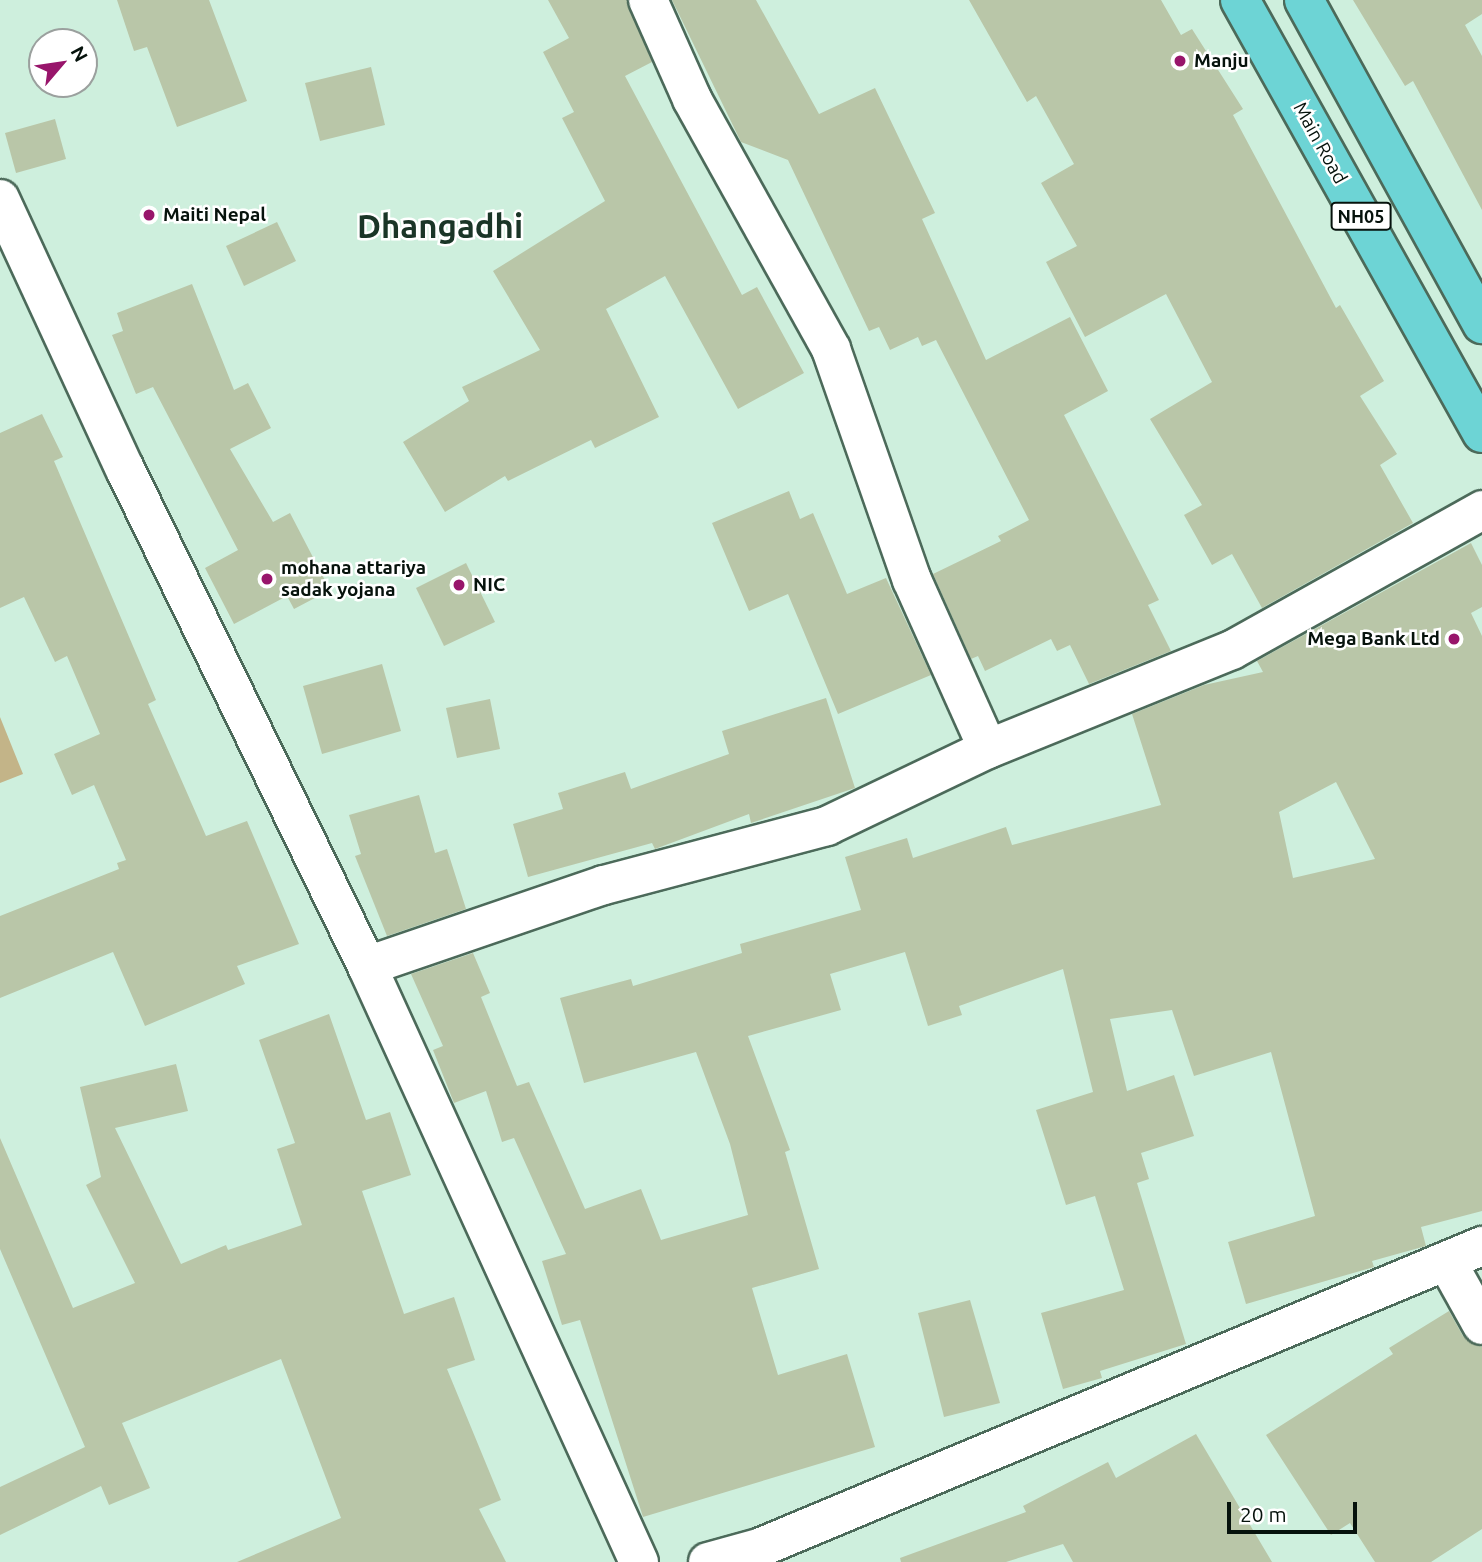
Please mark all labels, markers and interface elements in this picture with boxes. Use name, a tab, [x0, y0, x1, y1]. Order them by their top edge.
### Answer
north arrow	[28, 28, 98, 98]
text: N	[67, 42, 93, 65]
place label: Manju	[1194, 50, 1249, 72]
marker: Manju	[1172, 53, 1188, 69]
street label: Main Road	[1288, 98, 1352, 188]
road number: NH05	[1330, 202, 1392, 230]
place label: Maiti Nepal	[163, 204, 266, 226]
district label: Dhangadhi	[357, 206, 523, 246]
marker: Maiti Nepal	[141, 207, 157, 223]
place label: mohana attariya sadak yojana	[281, 557, 426, 601]
marker: mohana attariya sadak yojana	[259, 571, 275, 587]
place label: NIC	[473, 574, 505, 596]
marker: NIC	[451, 577, 467, 593]
place label: Mega Bank Ltd	[1307, 628, 1440, 650]
marker: Mega Bank Ltd	[1446, 631, 1462, 647]
scale bar	[1230, 1488, 1360, 1532]
text: 20 m	[1240, 1502, 1287, 1526]

